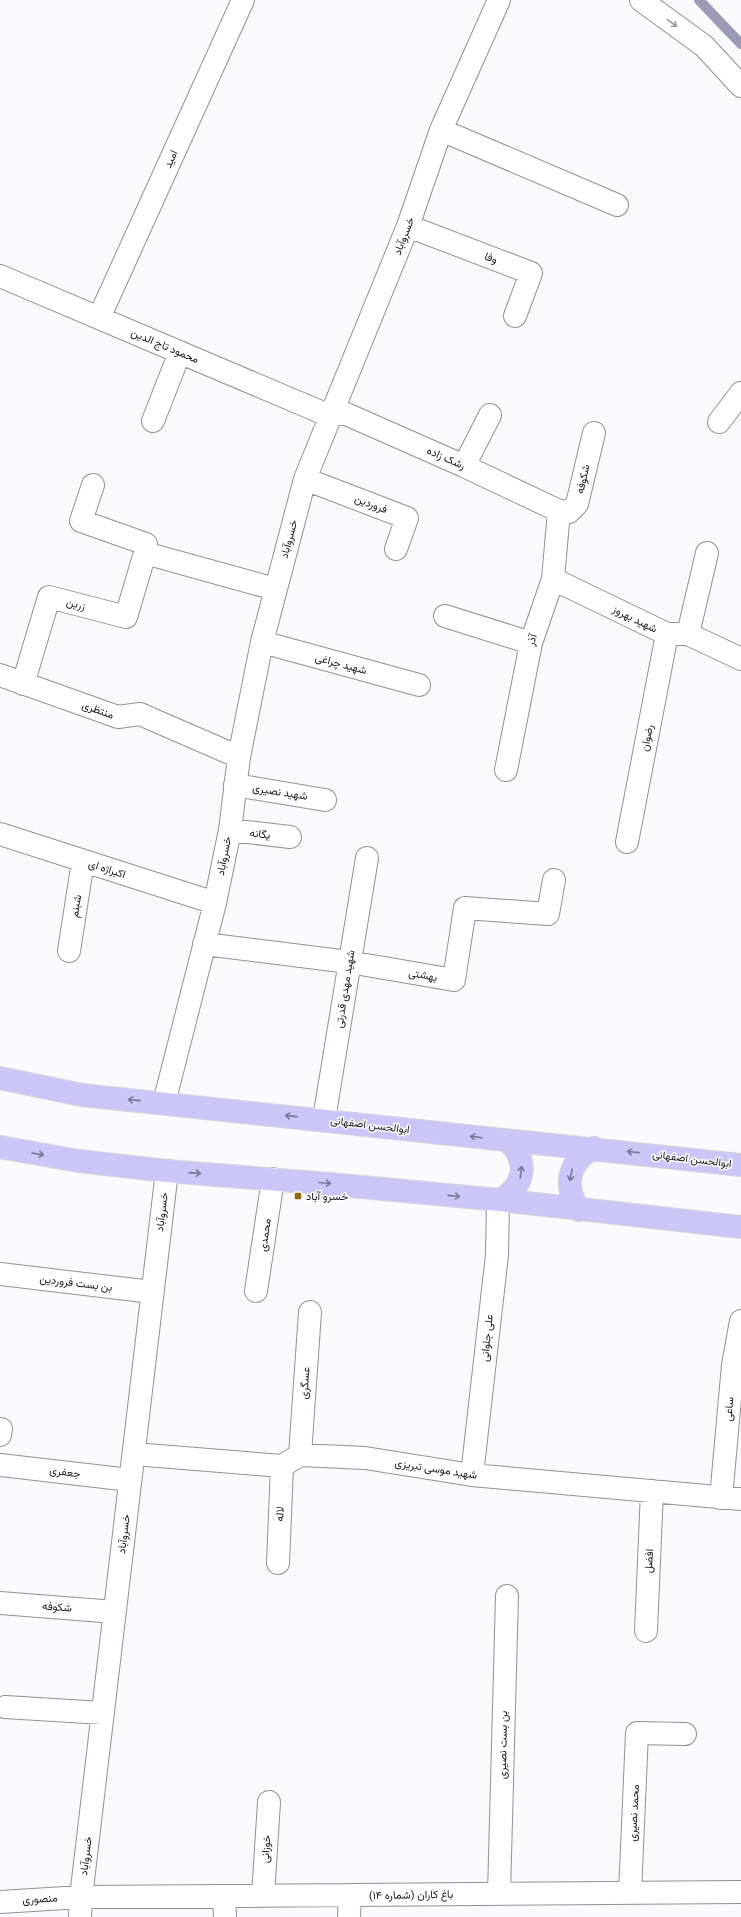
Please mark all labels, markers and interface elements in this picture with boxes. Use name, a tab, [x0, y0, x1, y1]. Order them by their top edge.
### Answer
one-way arrow	[666, 19, 677, 27]
street label: امید	[161, 148, 181, 170]
street label: خسروآباد	[391, 215, 417, 257]
street label: وفا	[483, 250, 499, 266]
street label: محمود تاج الدین	[129, 326, 201, 367]
street label: رشک زاده	[425, 444, 467, 472]
street label: شکوفه	[573, 463, 593, 495]
street label: فروردین	[353, 492, 389, 516]
street label: خسروآباد	[278, 518, 300, 560]
street label: زرین	[65, 595, 87, 613]
street label: شهید بهروز	[610, 602, 660, 636]
street label: آذر	[524, 631, 540, 648]
street label: شهید چراغی	[313, 651, 369, 678]
street label: منتظری	[80, 698, 116, 722]
street label: رضوان	[638, 723, 656, 752]
street label: شهید نصیری	[251, 781, 309, 803]
street label: یگانه	[249, 826, 271, 842]
street label: خسروآباد	[214, 835, 234, 877]
street label: اکبراژه ای	[87, 857, 127, 881]
street label: شبنم	[68, 893, 85, 919]
street label: شهید مهدی قدرتی	[332, 949, 358, 1029]
street label: بهشتی	[408, 966, 438, 984]
one-way arrow	[127, 1096, 140, 1104]
one-way arrow	[285, 1112, 298, 1120]
street label: ابوالحسن اصفهانی	[330, 1114, 410, 1136]
one-way arrow	[469, 1133, 482, 1140]
one-way arrow	[627, 1148, 640, 1156]
street label: ابوالحسن اصفهانی	[652, 1148, 732, 1170]
one-way arrow	[31, 1150, 44, 1158]
one-way arrow	[517, 1166, 525, 1179]
one-way arrow	[567, 1168, 575, 1181]
one-way arrow	[188, 1170, 201, 1177]
one-way arrow	[318, 1179, 331, 1187]
place label: خسرو آباد	[306, 1190, 348, 1203]
marker: خسرو آباد	[293, 1191, 303, 1201]
street label: خسروآباد	[153, 1192, 171, 1232]
one-way arrow	[447, 1192, 460, 1200]
street label: محمدی	[256, 1217, 274, 1252]
street label: بن بست فروردین	[39, 1272, 113, 1294]
street label: علی جلوانی	[478, 1313, 496, 1362]
street label: عسگری	[297, 1366, 313, 1400]
street label: ساعی	[721, 1396, 737, 1422]
street label: شهید موسی تبریزی	[394, 1456, 478, 1482]
street label: جعفری	[49, 1464, 81, 1480]
street label: لاله	[273, 1506, 287, 1522]
street label: خسروآباد	[115, 1514, 133, 1554]
street label: افضل	[642, 1548, 656, 1574]
street label: شکوفه	[42, 1599, 73, 1615]
street label: بن بست نصیری	[496, 1711, 510, 1779]
street label: محمد نصیری	[626, 1784, 642, 1842]
street label: خوزانی	[259, 1835, 273, 1863]
street label: خسروآباد	[77, 1836, 95, 1876]
street label: باغ کاران (شماره ۱۴)	[369, 1888, 453, 1903]
street label: منصوری	[22, 1892, 58, 1906]

